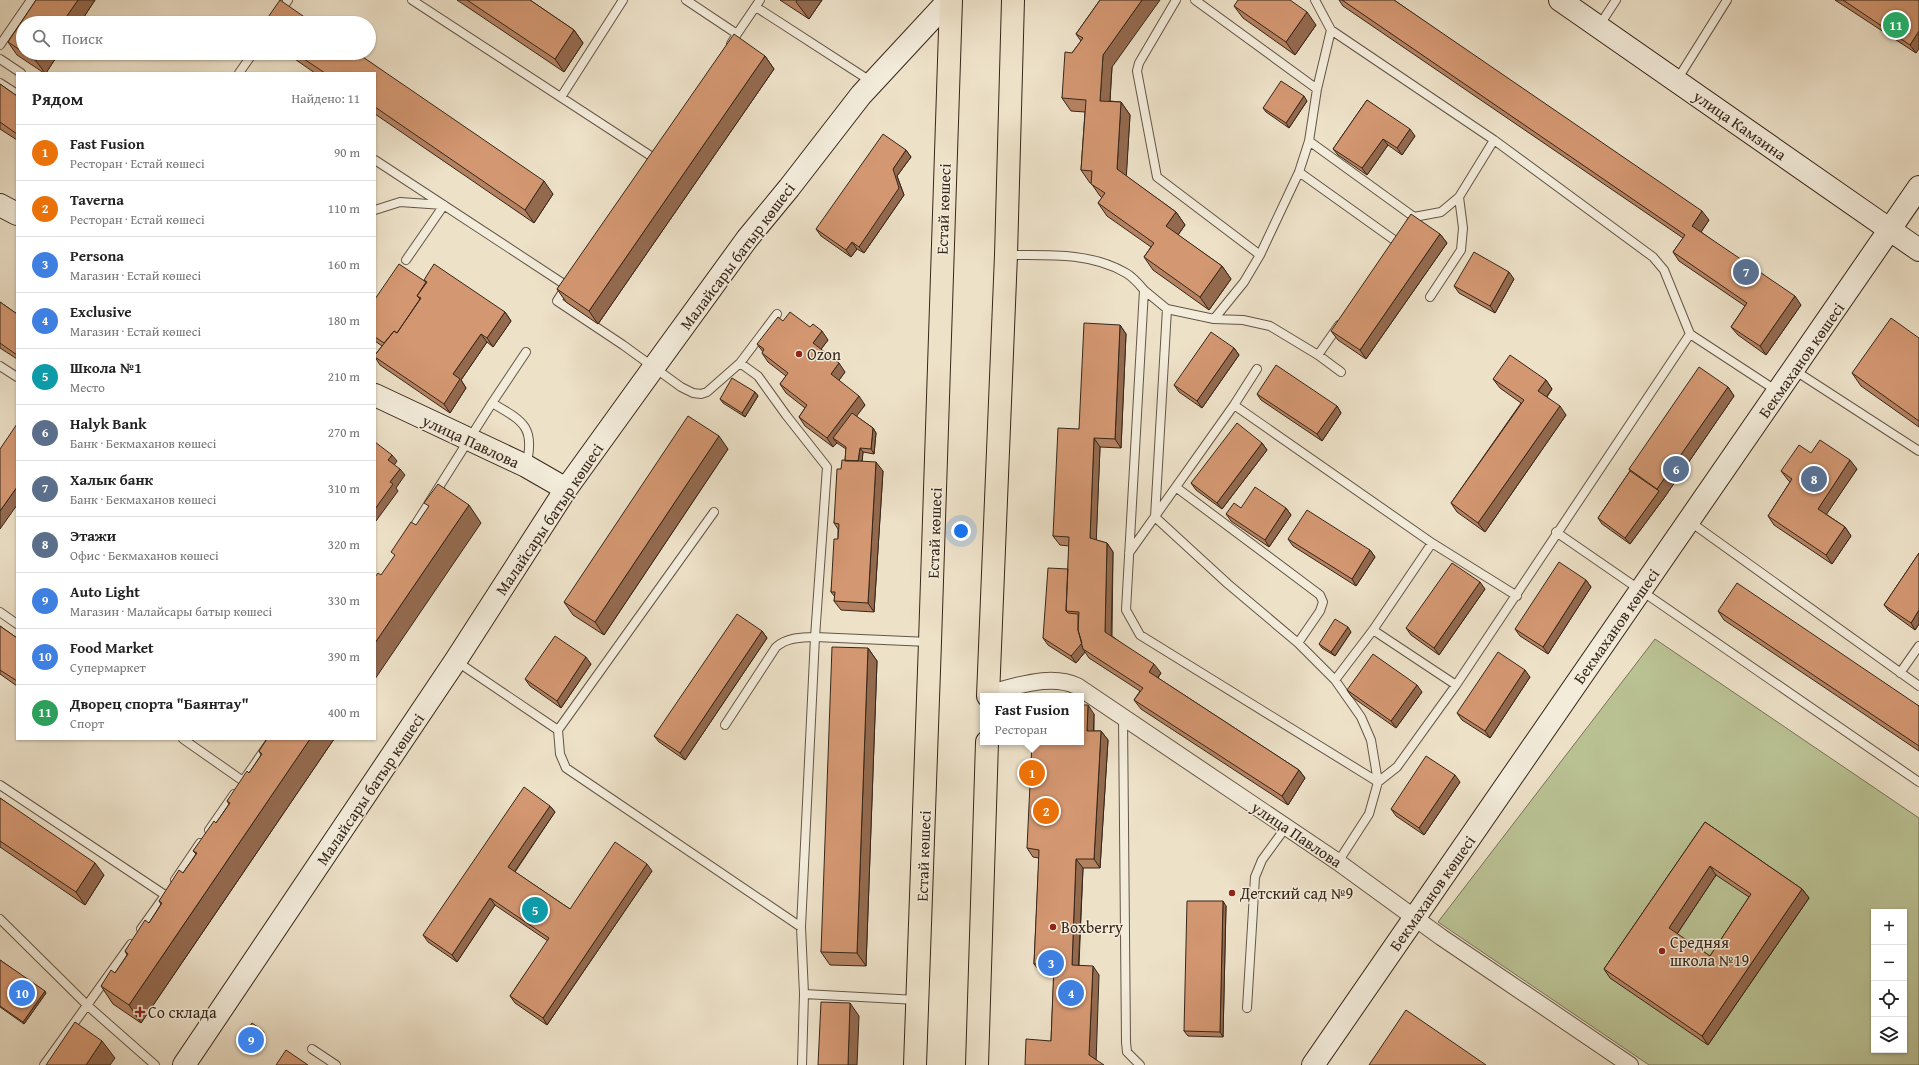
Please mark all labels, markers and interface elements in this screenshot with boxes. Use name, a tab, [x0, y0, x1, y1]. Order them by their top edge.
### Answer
pin: 11	[1883, 10, 1909, 40]
search box	[16, 16, 376, 60]
icon: search	[30, 27, 52, 49]
text: Поиск	[62, 28, 103, 49]
street label: улица Камзина	[1688, 83, 1792, 166]
text: Рядом	[32, 86, 83, 111]
text: Найдено: 11	[292, 89, 360, 108]
text: Fast Fusion	[70, 133, 145, 154]
text: 1	[42, 143, 48, 162]
text: 90 m	[334, 143, 360, 162]
text: Ресторан · Естай көшесі	[70, 154, 205, 173]
street label: Естай көшесі	[929, 162, 957, 255]
street label: Малайсары батыр көшесі	[674, 177, 801, 335]
text: Taverna	[70, 189, 124, 210]
text: 2	[42, 199, 48, 218]
text: 110 m	[328, 199, 360, 218]
text: Ресторан · Естай көшесі	[70, 210, 205, 229]
text: Persona	[70, 245, 124, 266]
text: 3	[42, 255, 48, 274]
text: 160 m	[328, 255, 360, 274]
pin: 7	[1733, 257, 1759, 287]
text: Магазин · Естай көшесі	[70, 266, 201, 285]
street label: Бекмаханов көшесі	[1752, 297, 1850, 423]
text: Exclusive	[70, 301, 132, 322]
text: 4	[42, 311, 48, 330]
text: 180 m	[328, 311, 360, 330]
text: Магазин · Естай көшесі	[70, 322, 201, 341]
place label: Ozon	[807, 342, 841, 366]
marker: Ozon	[794, 349, 804, 359]
text: Школа №1	[70, 357, 142, 378]
text: 5	[42, 367, 48, 386]
text: 210 m	[328, 367, 360, 386]
text: Место	[70, 378, 105, 397]
street label: улица Павлова	[418, 408, 524, 474]
text: Halyk Bank	[70, 413, 147, 434]
text: 6	[42, 423, 48, 442]
text: 270 m	[328, 423, 360, 442]
text: Банк · Бекмаханов көшесі	[70, 434, 217, 453]
street label: Малайсары батыр көшесі	[489, 438, 609, 600]
pin: 6	[1663, 454, 1689, 484]
pin: 8	[1801, 464, 1827, 494]
text: Халык банк	[70, 469, 153, 490]
text: 7	[42, 479, 48, 498]
text: 310 m	[328, 479, 360, 498]
street label: Естай көшесі	[920, 486, 948, 579]
text: Банк · Бекмаханов көшесі	[70, 490, 217, 509]
your location	[951, 521, 971, 541]
text: Этажи	[70, 525, 116, 546]
text: 8	[42, 535, 48, 554]
text: 320 m	[328, 535, 360, 554]
text: Офис · Бекмаханов көшесі	[70, 546, 219, 565]
street label: Бекмаханов көшесі	[1567, 563, 1665, 689]
text: Auto Light	[70, 581, 140, 602]
text: 9	[42, 591, 48, 610]
text: 330 m	[328, 591, 360, 610]
text: Магазин · Малайсары батыр көшесі	[70, 602, 272, 621]
text: Food Market	[70, 637, 154, 658]
text: 10	[38, 647, 52, 666]
text: 390 m	[328, 647, 360, 666]
text: Супермаркет	[70, 658, 146, 677]
text: Дворец спорта "Баянтау"	[70, 693, 249, 714]
popup	[980, 693, 1084, 745]
text: Fast Fusion	[995, 699, 1069, 720]
text: 11	[38, 703, 52, 722]
text: 400 m	[328, 703, 360, 722]
street label: Малайсары батыр көшесі	[310, 708, 430, 870]
text: Спорт	[70, 714, 104, 733]
text: Ресторан	[995, 720, 1047, 739]
pin: 1	[1019, 758, 1045, 788]
street label: улица Павлова	[1246, 794, 1347, 873]
pin: 2	[1033, 796, 1059, 826]
street label: Естай көшесі	[909, 809, 937, 902]
street label: Бекмаханов көшесі	[1383, 830, 1481, 956]
place label: Детский сад №9	[1239, 881, 1354, 905]
marker: Детский сад №9	[1227, 888, 1237, 898]
pin: 5	[522, 895, 548, 925]
map controls	[1871, 909, 1907, 1053]
button: +	[1871, 909, 1907, 945]
place label: Boxberry	[1061, 915, 1123, 939]
marker: Boxberry	[1048, 922, 1058, 932]
place label: Средняя школа №19	[1670, 930, 1749, 972]
button: −	[1871, 945, 1907, 981]
marker: Средняя школа №19	[1657, 946, 1667, 956]
pin: 3	[1038, 948, 1064, 978]
pin: 10	[9, 978, 35, 1008]
pin: 4	[1058, 978, 1084, 1008]
button: locate	[1871, 981, 1907, 1017]
place label: Со склада	[148, 1000, 217, 1024]
marker: Со склада	[135, 1007, 145, 1017]
button: layers	[1871, 1017, 1907, 1053]
pin: 9	[238, 1025, 264, 1055]

